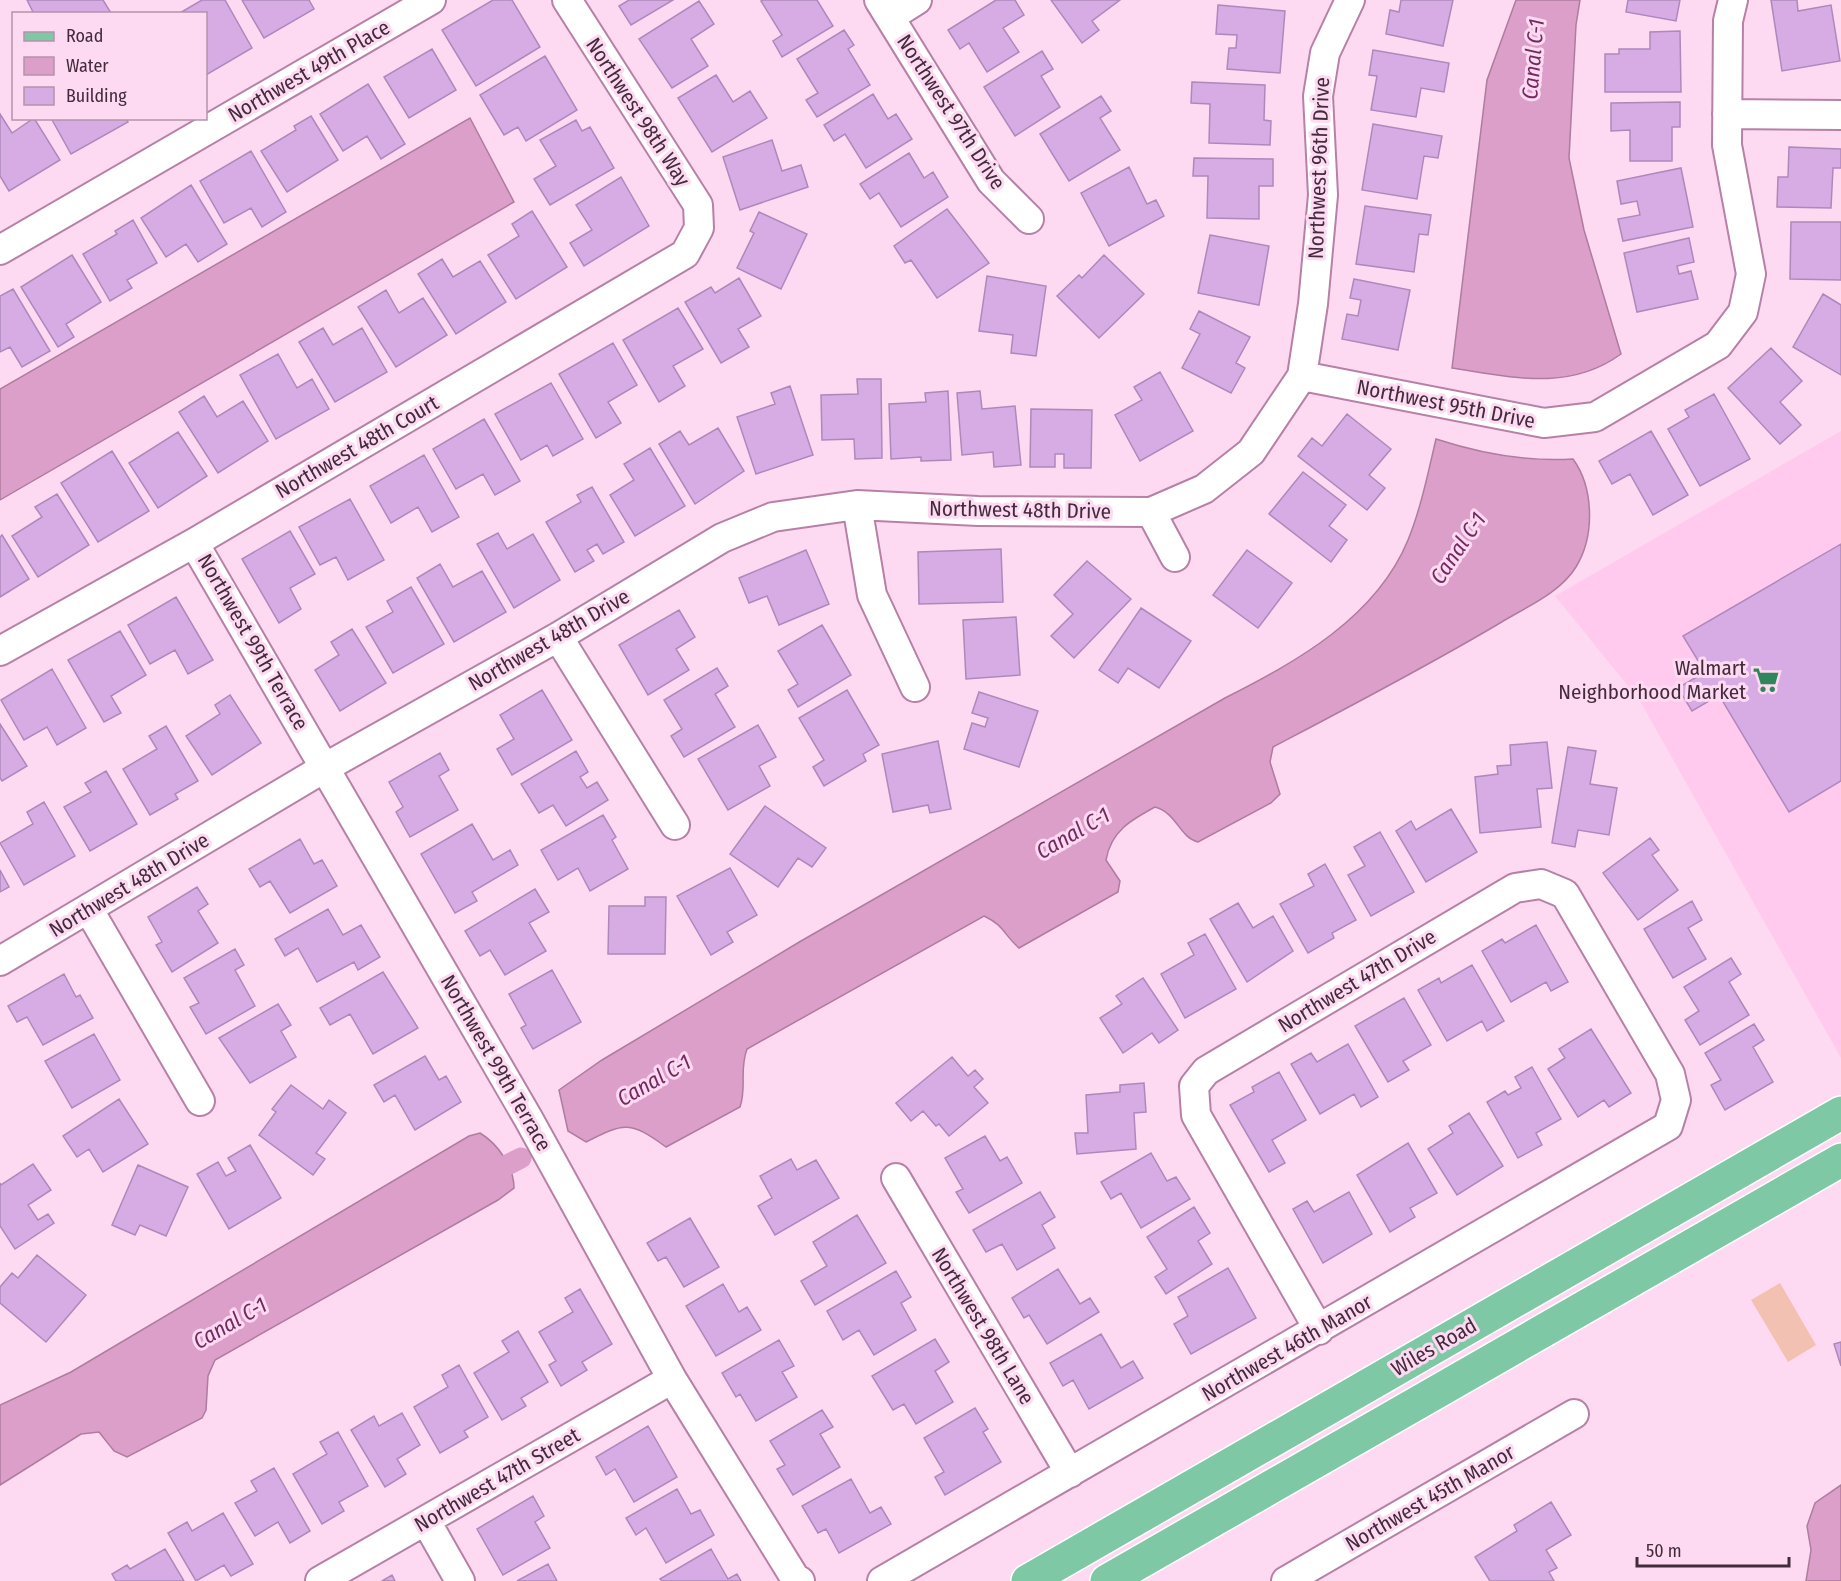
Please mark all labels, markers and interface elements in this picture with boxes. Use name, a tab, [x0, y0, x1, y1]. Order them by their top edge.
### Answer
legend	[12, 12, 207, 120]
street label: Northwest 49th Place	[224, 14, 394, 128]
water label: Canal C-1	[1516, 18, 1550, 100]
text: Road	[66, 25, 103, 47]
street label: Northwest 97th Drive	[891, 30, 1011, 194]
street label: Northwest 98th Way	[580, 33, 696, 192]
text: Water	[66, 55, 109, 77]
street label: Northwest 96th Drive	[1303, 77, 1335, 259]
text: Building	[66, 85, 127, 107]
street label: Northwest 95th Drive	[1355, 374, 1537, 434]
street label: Northwest 48th Court	[271, 390, 443, 504]
street label: Northwest 48th Drive	[929, 495, 1111, 525]
water label: Canal C-1	[1424, 507, 1492, 589]
street label: Northwest 99th Terrace	[192, 549, 314, 735]
street label: Northwest 48th Drive	[464, 583, 634, 697]
place label: Walmart Neighborhood Market	[1558, 655, 1746, 705]
supermarket icon: Walmart Neighborhood Market	[1751, 665, 1781, 695]
water label: Canal C-1	[1031, 801, 1115, 865]
street label: Northwest 48th Drive	[44, 827, 214, 943]
street label: Northwest 47th Drive	[1273, 924, 1441, 1038]
street label: Northwest 99th Terrace	[435, 970, 557, 1156]
water label: Canal C-1	[612, 1048, 696, 1112]
street label: Northwest 98th Lane	[926, 1243, 1040, 1409]
street label: Northwest 46th Manor	[1197, 1288, 1377, 1407]
water label: Canal C-1	[188, 1291, 272, 1355]
street label: Wiles Road	[1387, 1312, 1481, 1382]
street label: Northwest 47th Street	[410, 1422, 584, 1538]
street label: Northwest 45th Manor	[1341, 1439, 1520, 1557]
scale bar	[1637, 1530, 1788, 1568]
text: 50 m	[1646, 1540, 1682, 1562]

